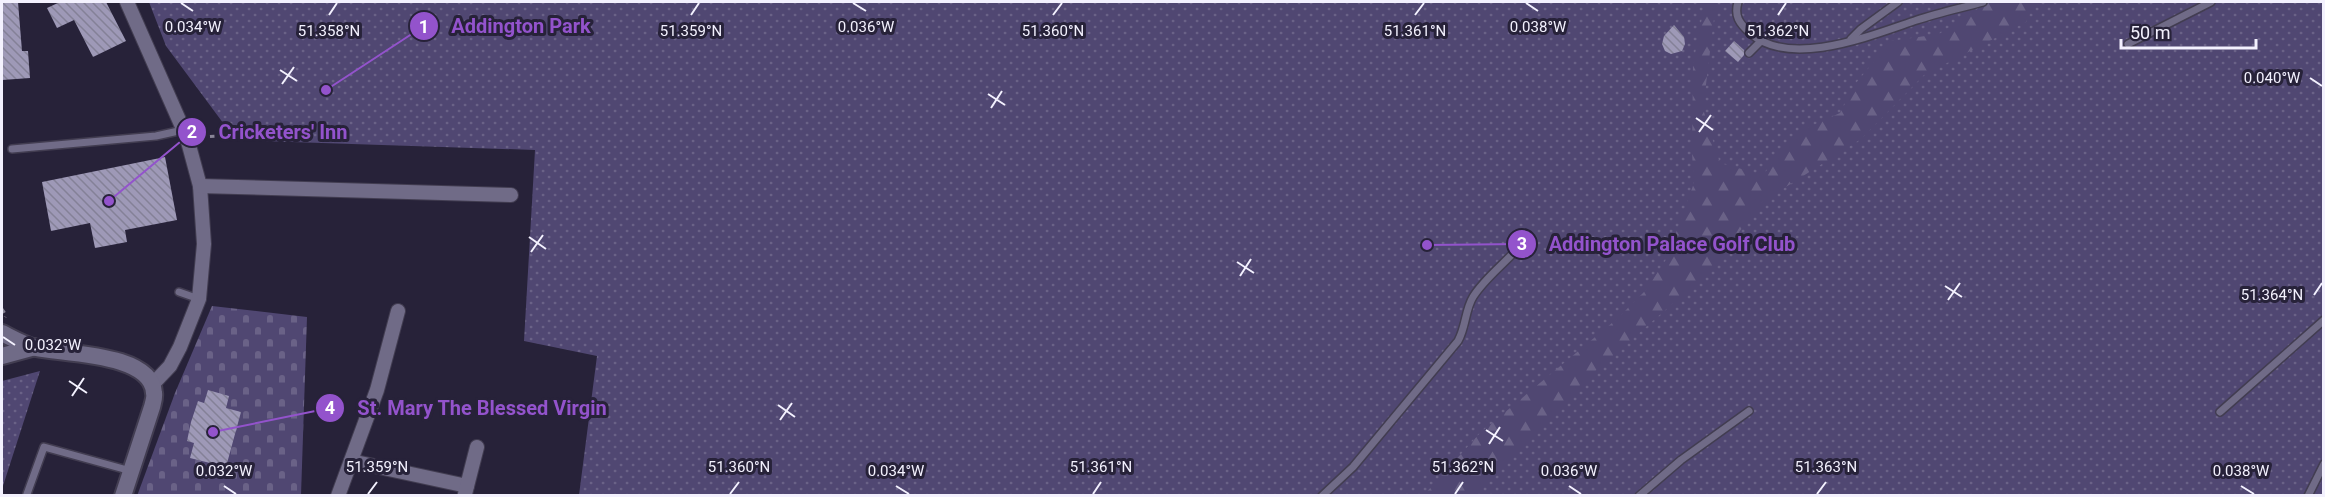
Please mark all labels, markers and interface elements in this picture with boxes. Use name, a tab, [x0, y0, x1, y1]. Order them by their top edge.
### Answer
callout: Addington Park	[409, 7, 602, 45]
scale bar	[2121, 12, 2256, 50]
text: Addington Park	[451, 14, 591, 38]
text: 1	[419, 16, 429, 37]
text: 0.034°W	[165, 18, 221, 36]
text: 0.036°W	[838, 18, 894, 36]
text: 0.038°W	[1510, 18, 1566, 36]
text: 51.358°N	[298, 22, 360, 40]
text: 51.359°N	[660, 22, 722, 40]
text: 51.360°N	[1022, 22, 1084, 40]
text: 51.361°N	[1384, 22, 1446, 40]
text: 51.362°N	[1747, 22, 1809, 40]
text: 50 m	[2130, 22, 2170, 43]
text: 0.040°W	[2244, 69, 2300, 87]
callout: Cricketers' Inn	[177, 113, 360, 151]
text: Cricketers' Inn	[218, 120, 348, 144]
text: 2	[187, 121, 197, 142]
callout: Addington Palace Golf Club	[1507, 225, 1808, 263]
text: Addington Palace Golf Club	[1549, 232, 1795, 256]
text: 3	[1517, 233, 1527, 254]
text: 51.364°N	[2241, 286, 2303, 304]
text: 0.032°W	[25, 336, 81, 354]
callout: St. Mary The Blessed Virgin	[315, 389, 619, 427]
text: St. Mary The Blessed Virgin	[357, 396, 607, 420]
text: 4	[325, 397, 335, 418]
text: 51.359°N	[346, 458, 408, 476]
text: 51.360°N	[708, 458, 770, 476]
text: 51.361°N	[1070, 458, 1132, 476]
text: 51.362°N	[1432, 458, 1494, 476]
text: 51.363°N	[1795, 458, 1857, 476]
text: 0.032°W	[196, 462, 252, 480]
text: 0.034°W	[868, 462, 924, 480]
text: 0.036°W	[1541, 462, 1597, 480]
text: 0.038°W	[2213, 462, 2269, 480]

